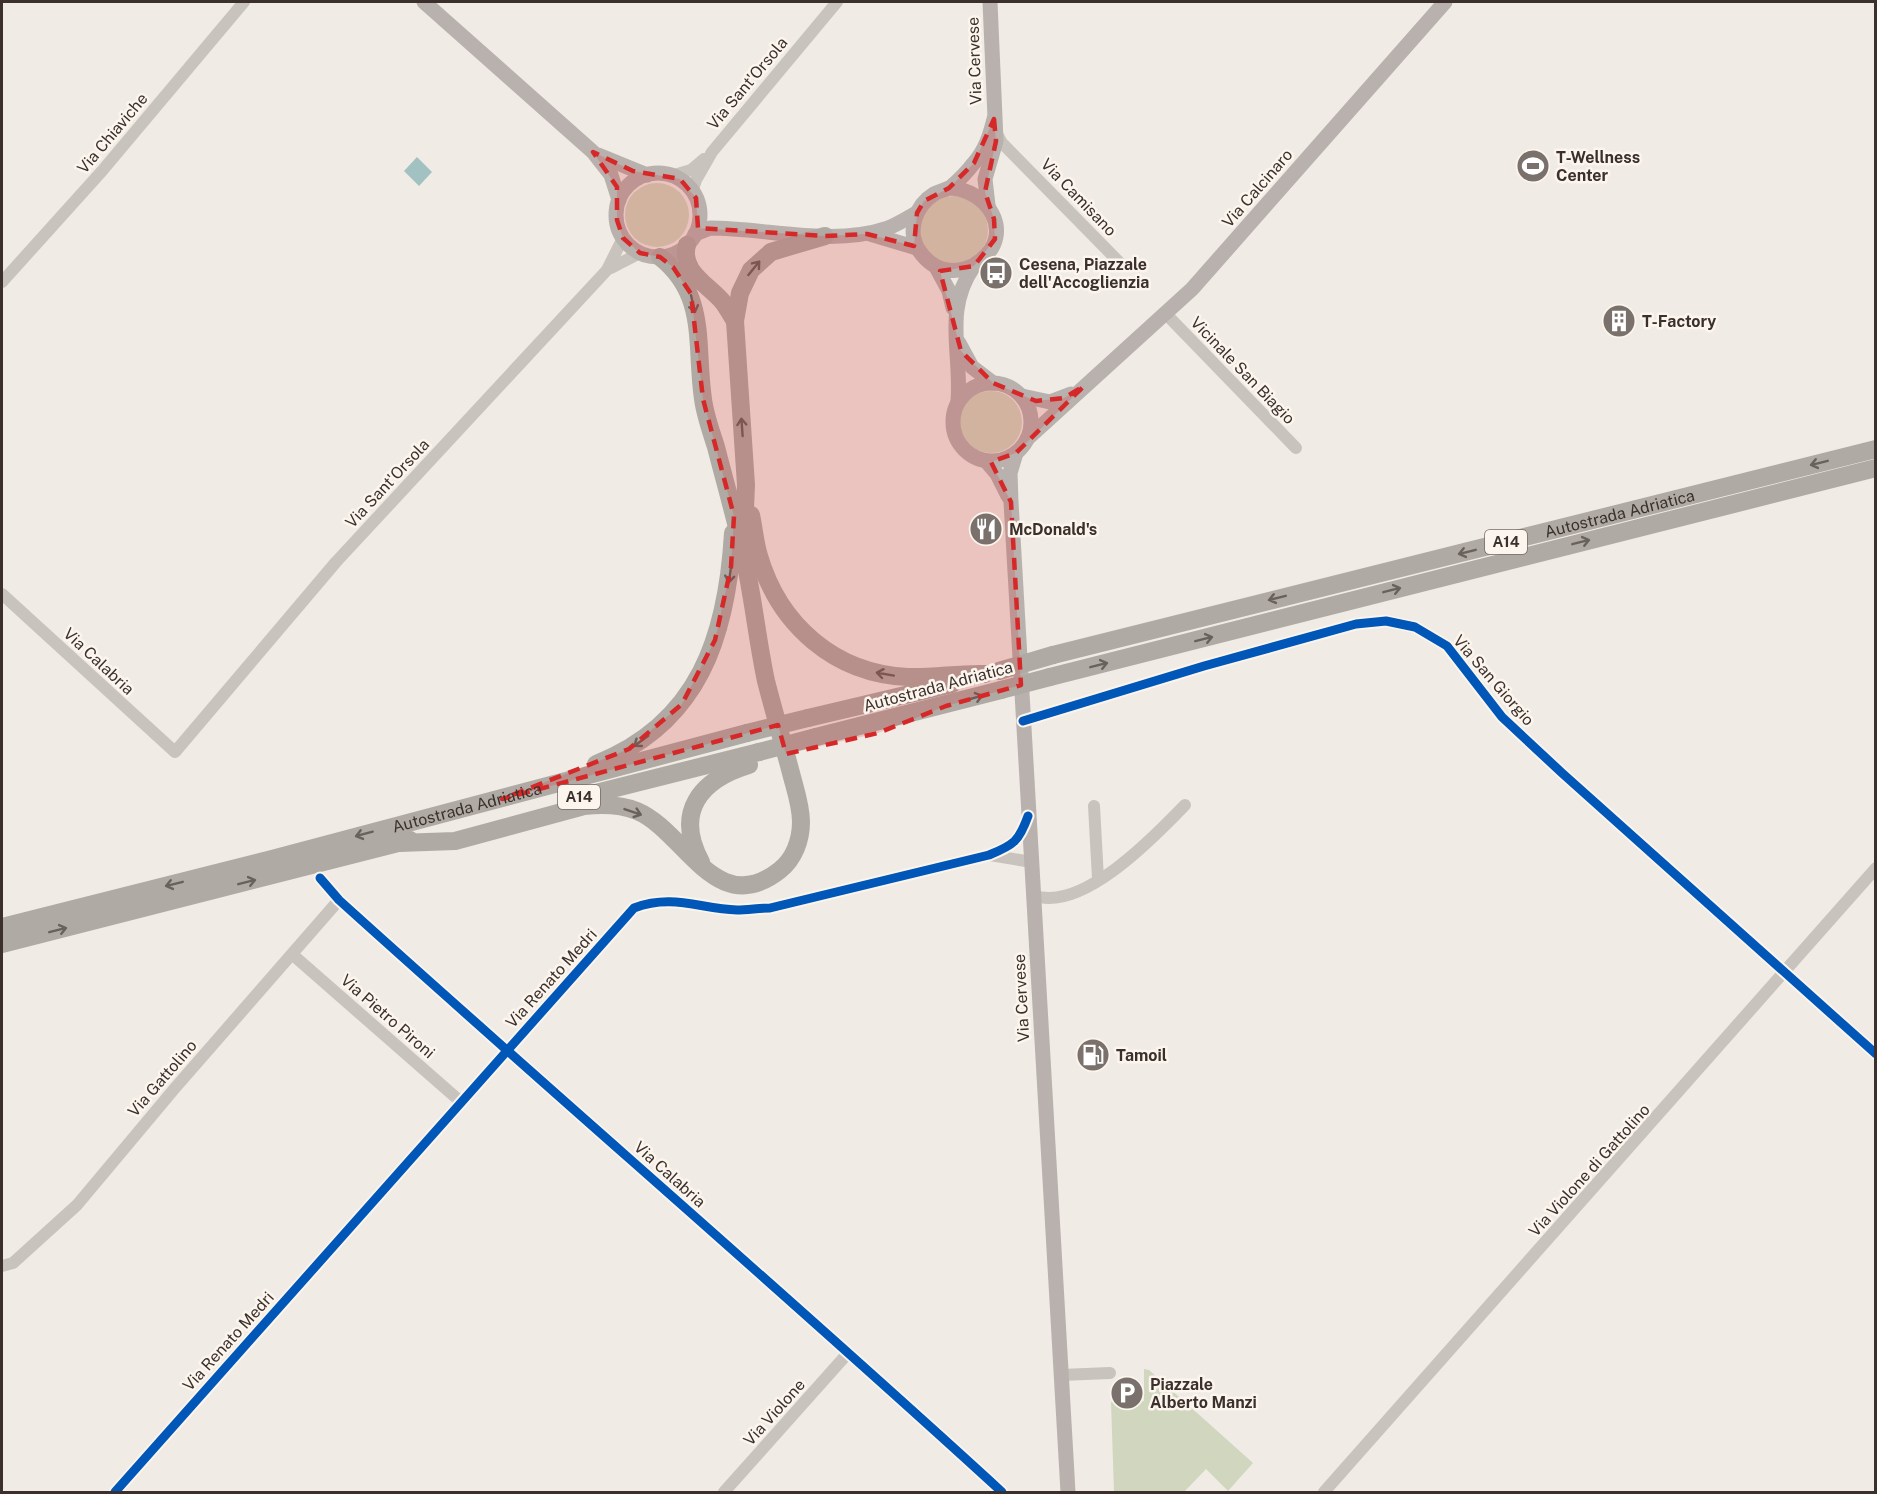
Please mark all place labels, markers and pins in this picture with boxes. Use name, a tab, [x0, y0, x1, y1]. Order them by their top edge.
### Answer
sports icon: T-Wellness Center	[1515, 148, 1551, 184]
place label: T-Wellness Center	[1556, 148, 1640, 185]
bus stop icon: Cesena, Piazzale dell'Accoglienzia	[978, 255, 1014, 291]
place label: Cesena, Piazzale dell'Accoglienzia	[1019, 255, 1149, 292]
building icon: T-Factory	[1601, 303, 1637, 339]
place label: T-Factory	[1642, 312, 1716, 331]
restaurant icon: McDonald's	[968, 511, 1004, 547]
place label: McDonald's	[1009, 520, 1097, 539]
fuel station icon: Tamoil	[1075, 1037, 1111, 1073]
place label: Tamoil	[1116, 1046, 1167, 1065]
parking icon: Piazzale Alberto Manzi	[1109, 1375, 1145, 1411]
place label: Piazzale Alberto Manzi	[1150, 1375, 1257, 1412]

